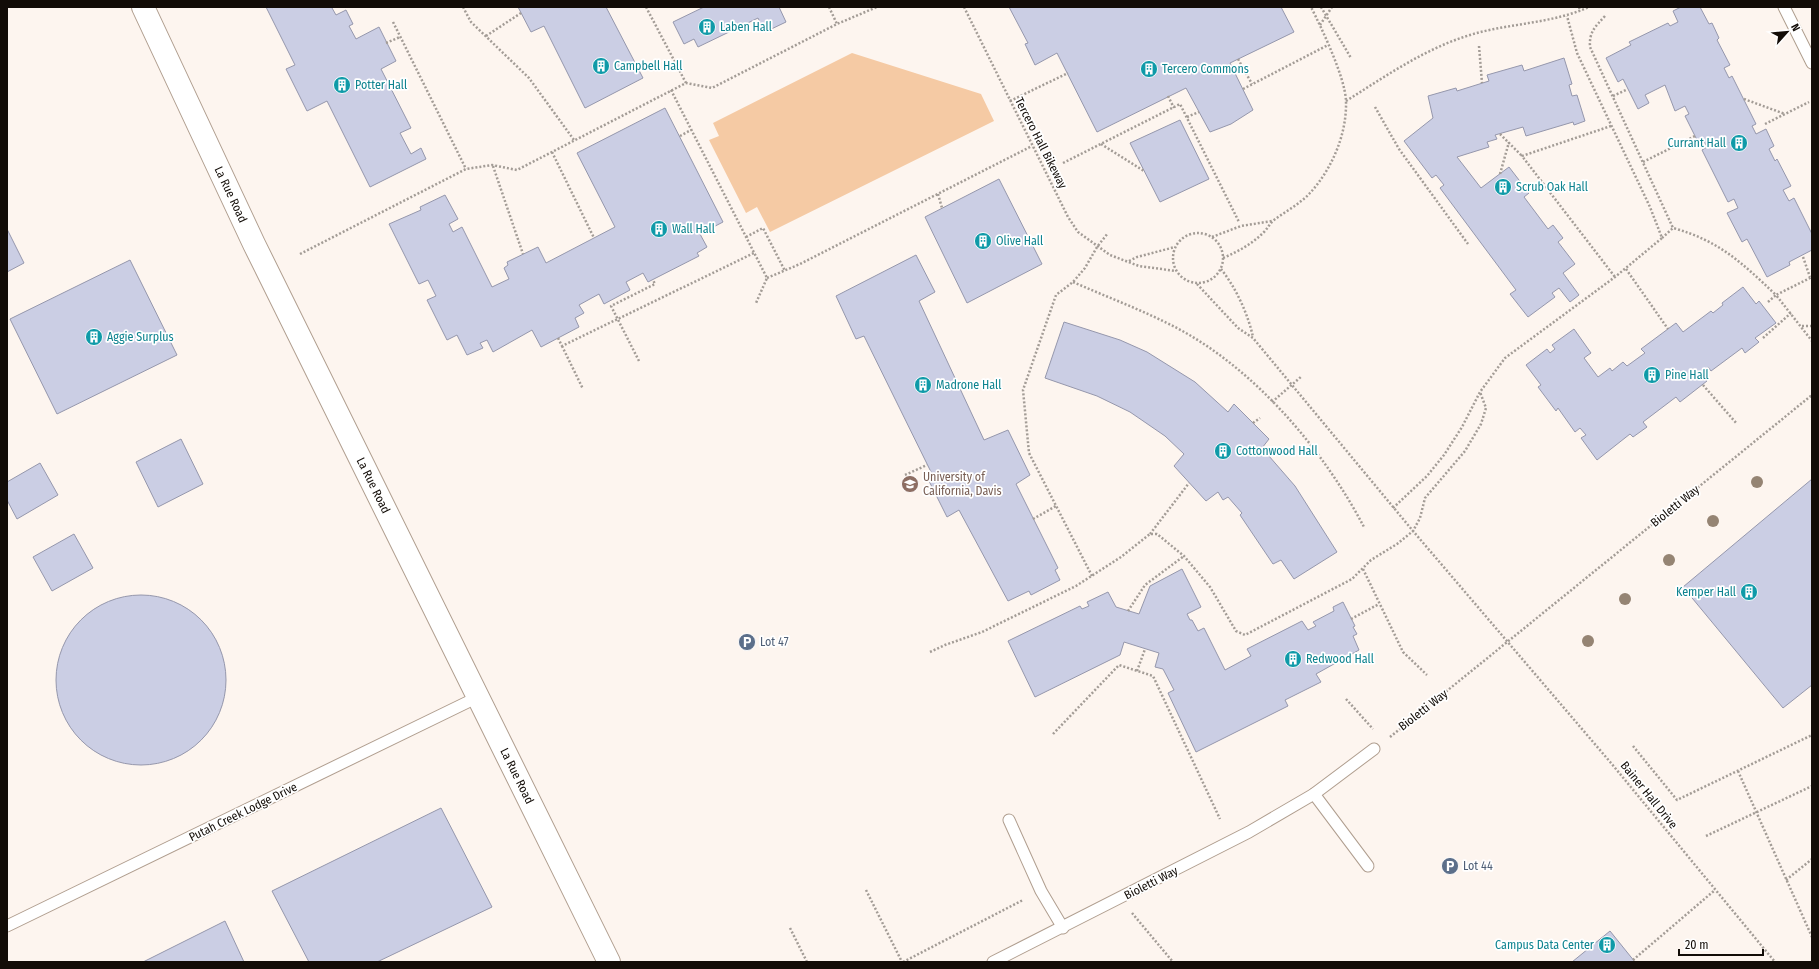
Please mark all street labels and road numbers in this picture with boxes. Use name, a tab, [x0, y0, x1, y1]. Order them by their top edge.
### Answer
street label: Tercero Hall Bikeway	[1012, 95, 1070, 191]
street label: La Rue Road	[212, 164, 250, 225]
street label: La Rue Road	[354, 455, 393, 516]
street label: Bioletti Way	[1648, 482, 1703, 530]
street label: Bioletti Way	[1396, 686, 1451, 733]
street label: La Rue Road	[497, 746, 537, 806]
street label: Bainer Hall Drive	[1618, 759, 1680, 831]
street label: Putah Creek Lodge Drive	[187, 780, 299, 844]
street label: Bioletti Way	[1122, 863, 1181, 902]

